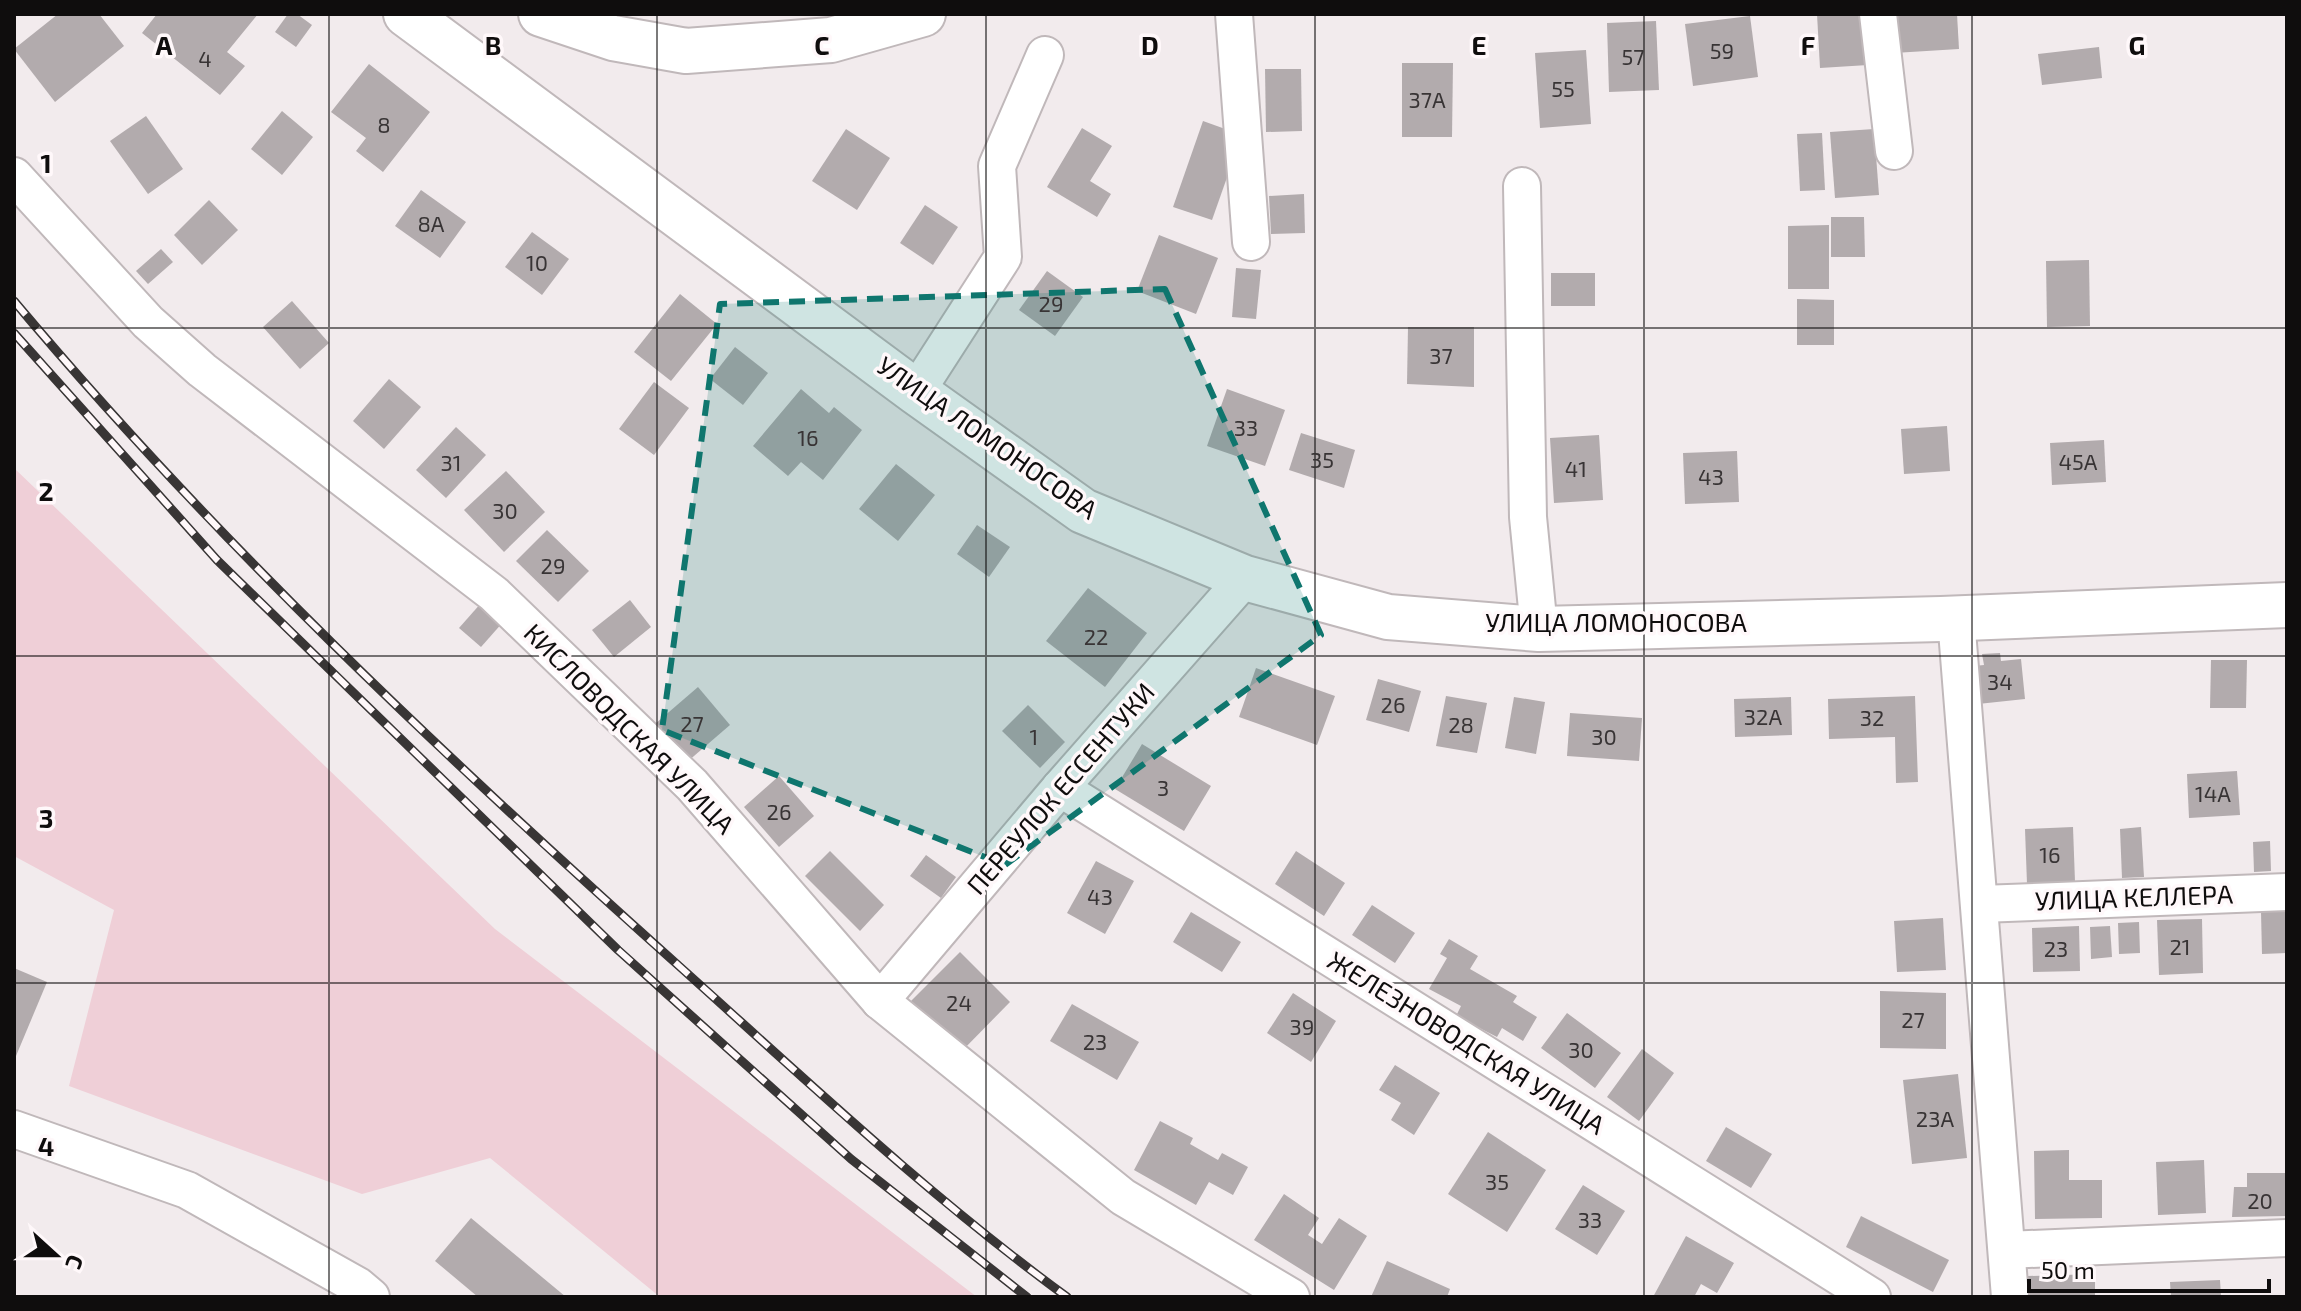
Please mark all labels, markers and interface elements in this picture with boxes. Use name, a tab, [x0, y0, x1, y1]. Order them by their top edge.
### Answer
text: A	[156, 29, 173, 60]
text: B	[485, 29, 501, 60]
text: C	[814, 29, 830, 60]
text: D	[1141, 29, 1159, 60]
text: E	[1471, 29, 1487, 60]
text: F	[1801, 29, 1815, 60]
text: G	[2129, 29, 2145, 60]
house number: 59	[1710, 37, 1734, 63]
house number: 57	[1621, 43, 1645, 69]
house number: 4	[198, 45, 212, 71]
house number: 55	[1551, 75, 1575, 101]
house number: 37А	[1408, 86, 1446, 112]
house number: 8	[377, 111, 391, 137]
text: 1	[40, 147, 52, 178]
house number: 8А	[417, 210, 445, 236]
house number: 10	[526, 249, 548, 275]
house number: 29	[1039, 290, 1063, 316]
house number: 37	[1429, 342, 1453, 368]
street label: УЛИЦА ЛОМОНОСОВА	[872, 349, 1104, 525]
house number: 33	[1234, 414, 1258, 440]
house number: 16	[797, 424, 819, 450]
house number: 35	[1310, 446, 1334, 472]
house number: 45А	[2058, 448, 2098, 474]
house number: 31	[441, 449, 462, 475]
house number: 41	[1565, 455, 1587, 481]
house number: 43	[1698, 463, 1724, 489]
text: 2	[38, 475, 54, 506]
house number: 30	[492, 497, 518, 523]
house number: 29	[541, 552, 565, 578]
street label: УЛИЦА ЛОМОНОСОВА	[1485, 606, 1747, 637]
street label: КИСЛОВОДСКАЯ УЛИЦА	[519, 616, 742, 839]
house number: 22	[1084, 623, 1108, 649]
house number: 34	[1987, 668, 2013, 694]
street label: ПЕРЕУЛОК ЕССЕНТУКИ	[960, 676, 1160, 900]
house number: 26	[1381, 691, 1405, 717]
house number: 32А	[1744, 703, 1782, 729]
house number: 32	[1860, 704, 1884, 730]
house number: 27	[680, 710, 704, 736]
house number: 28	[1448, 711, 1474, 737]
house number: 1	[1030, 723, 1038, 749]
house number: 30	[1591, 723, 1617, 749]
house number: 3	[1157, 774, 1169, 800]
house number: 14А	[2195, 780, 2231, 806]
house number: 26	[767, 798, 791, 824]
text: 3	[39, 802, 53, 833]
house number: 16	[2039, 841, 2061, 867]
street label: УЛИЦА КЕЛЛЕРА	[2034, 878, 2234, 915]
house number: 43	[1087, 883, 1113, 909]
house number: 21	[2169, 933, 2191, 959]
house number: 23	[2044, 935, 2068, 961]
street label: ЖЕЛЕЗНОВОДСКАЯ УЛИЦА	[1323, 944, 1611, 1140]
house number: 24	[946, 989, 972, 1015]
house number: 27	[1901, 1006, 1925, 1032]
house number: 39	[1290, 1013, 1314, 1039]
house number: 23	[1083, 1028, 1107, 1054]
house number: 30	[1568, 1036, 1594, 1062]
house number: 23А	[1916, 1105, 1954, 1131]
text: 4	[38, 1130, 54, 1161]
house number: 35	[1485, 1168, 1509, 1194]
house number: 20	[2247, 1187, 2273, 1213]
house number: 33	[1578, 1206, 1602, 1232]
north arrow	[16, 1215, 96, 1295]
scale bar	[2029, 1243, 2269, 1293]
text: С	[61, 1252, 90, 1273]
text: 50 m	[2041, 1255, 2095, 1284]

